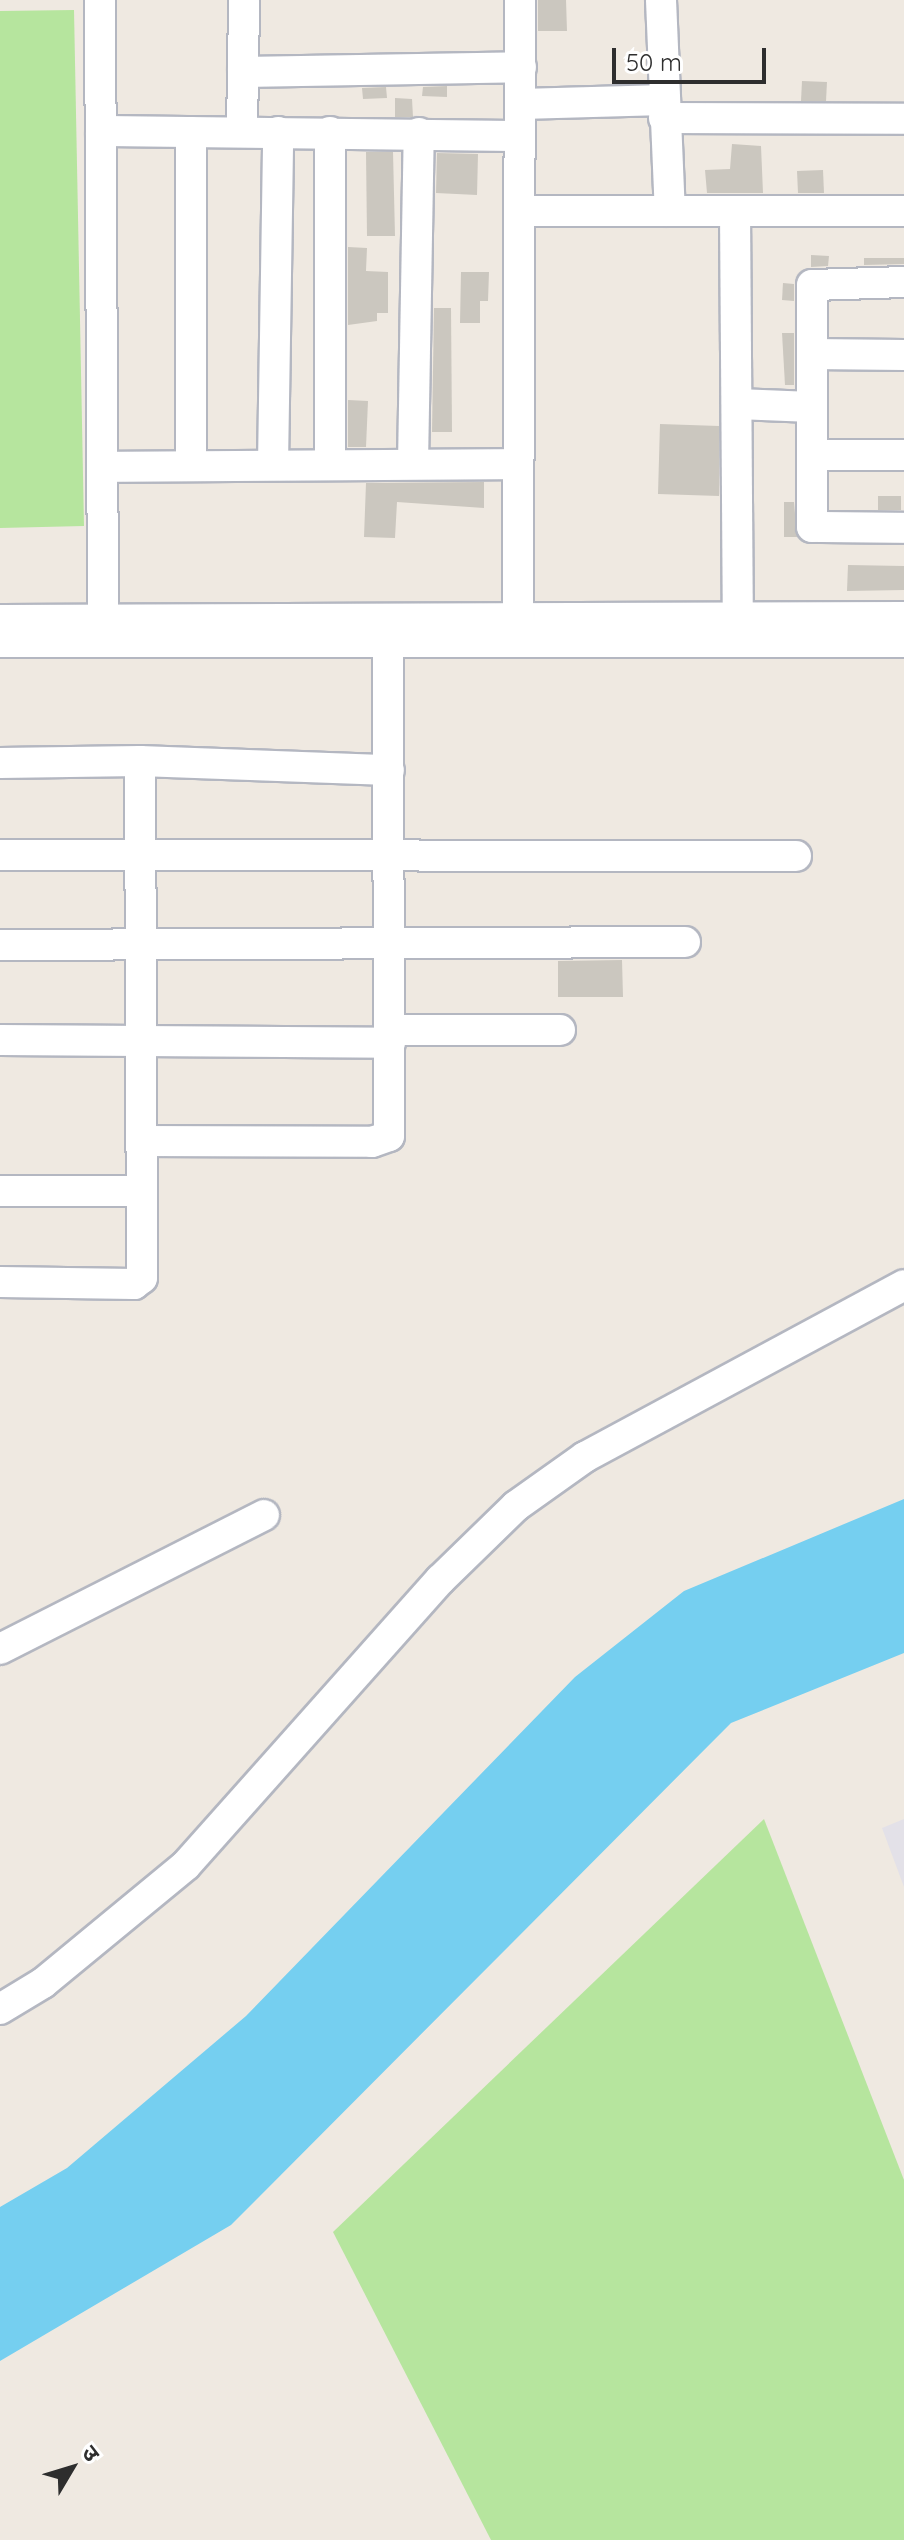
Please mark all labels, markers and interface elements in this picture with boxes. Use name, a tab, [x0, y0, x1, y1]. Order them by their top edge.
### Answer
scale bar	[616, 32, 770, 82]
text: 50 m	[626, 47, 682, 77]
north arrow	[32, 2428, 112, 2508]
text: उ	[76, 2440, 106, 2467]

